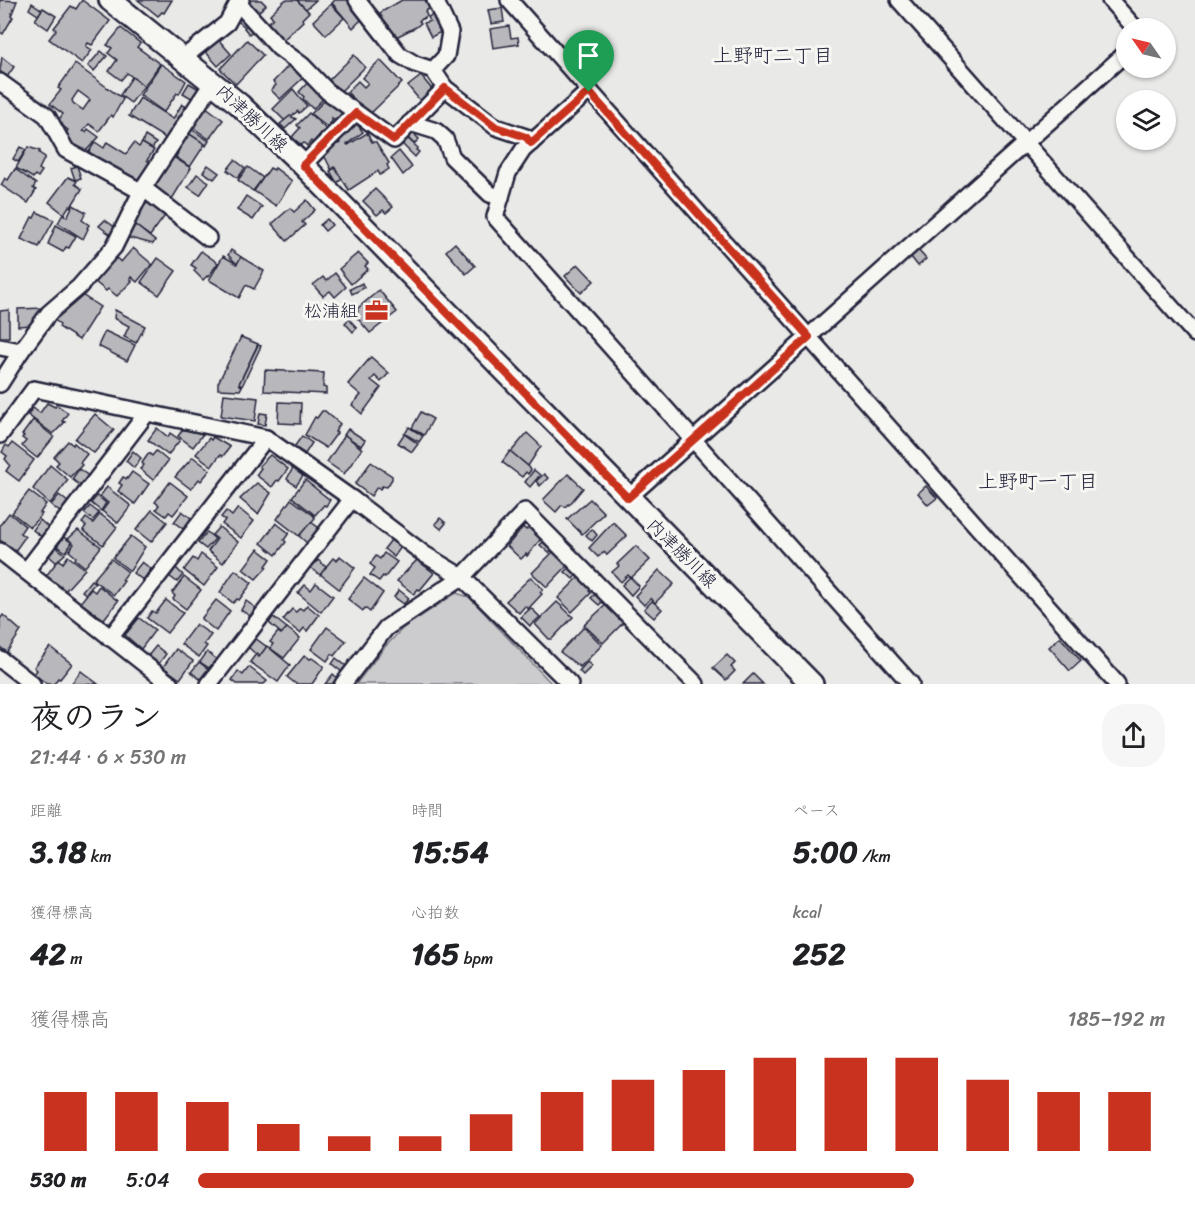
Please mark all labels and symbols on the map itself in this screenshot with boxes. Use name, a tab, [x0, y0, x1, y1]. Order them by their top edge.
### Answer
north arrow	[1116, 18, 1176, 78]
pin	[563, 30, 614, 92]
district label: 上野町二丁目	[713, 38, 833, 73]
street label: 内津勝川線	[208, 76, 296, 160]
place label: 松浦組	[304, 295, 358, 327]
office icon: 松浦組	[363, 298, 389, 324]
district label: 上野町一丁目	[978, 464, 1098, 499]
street label: 内津勝川線	[639, 510, 725, 596]

